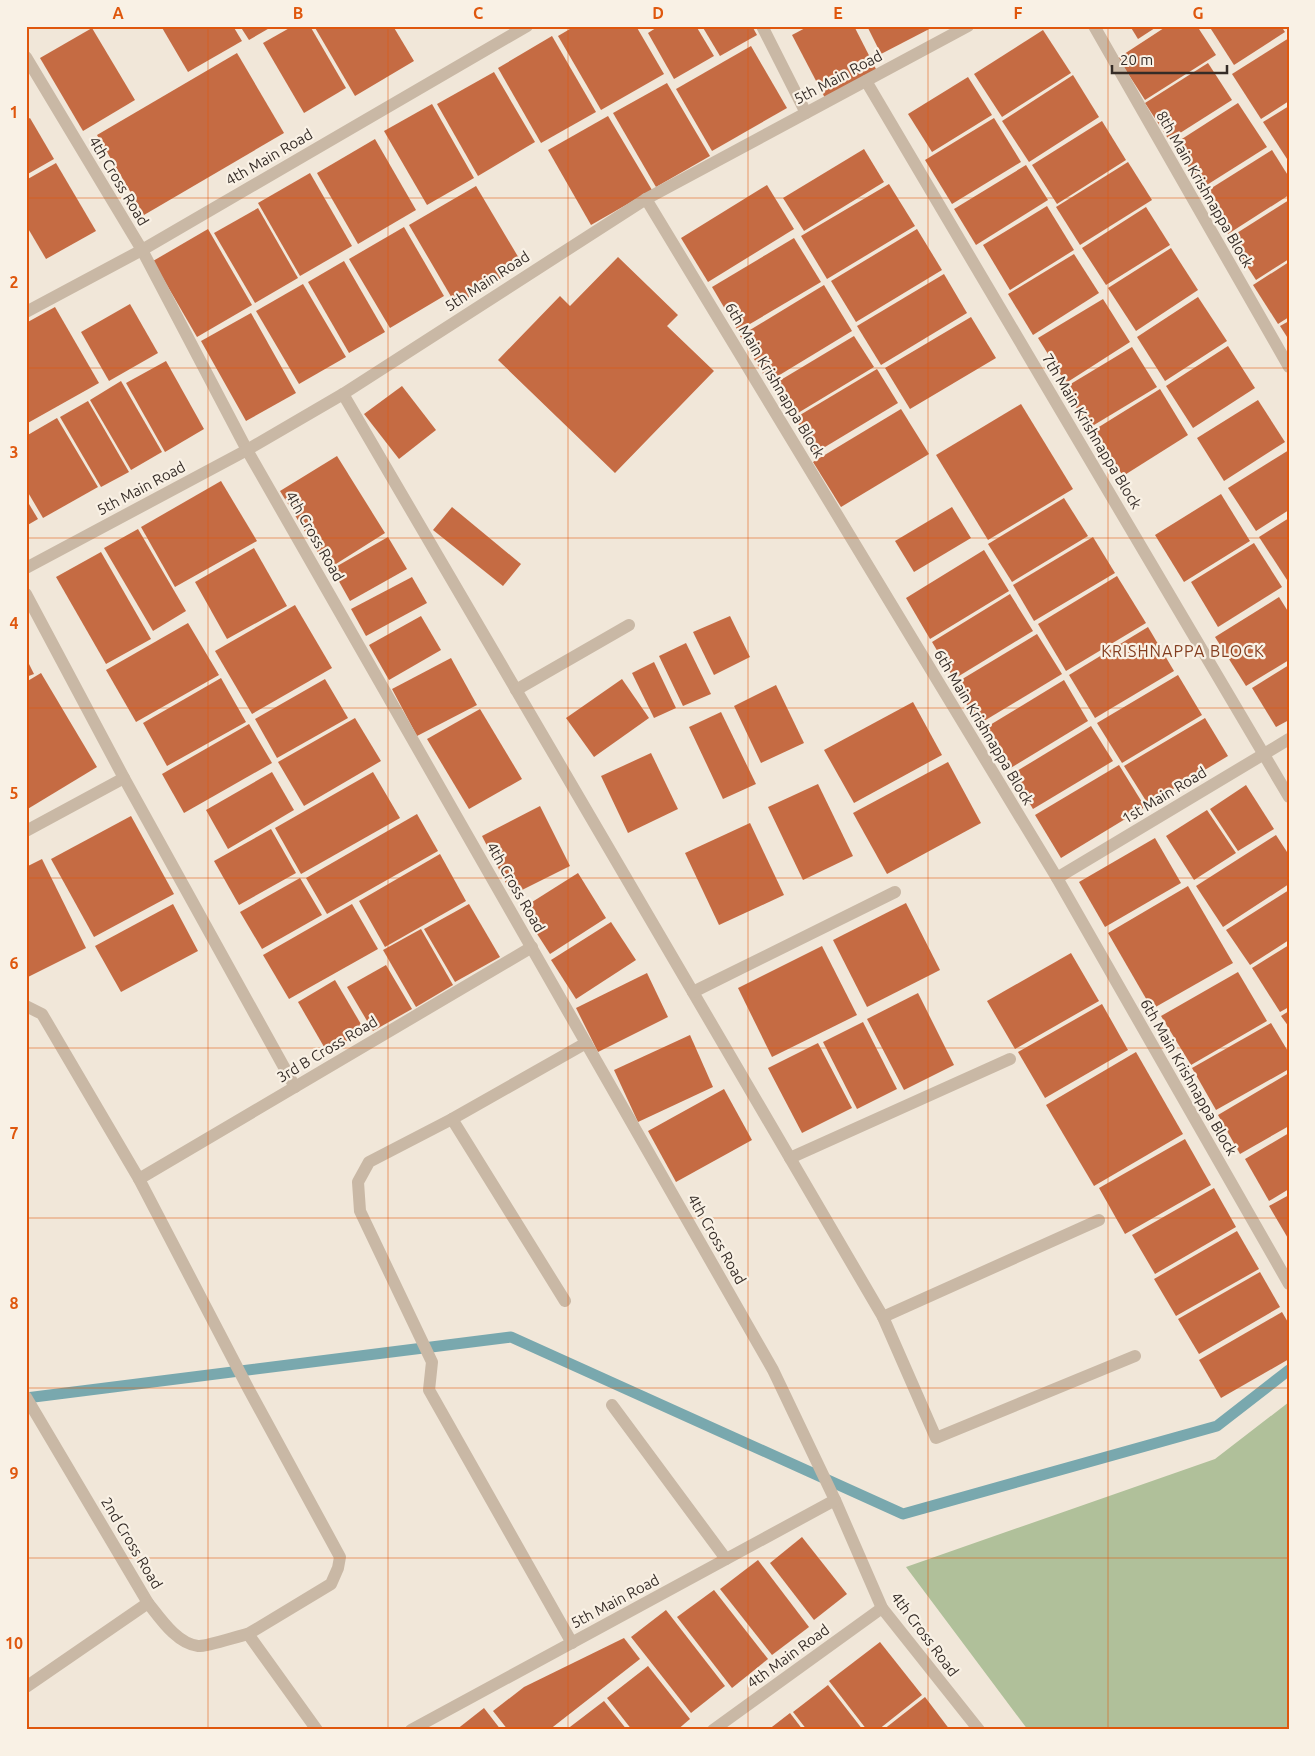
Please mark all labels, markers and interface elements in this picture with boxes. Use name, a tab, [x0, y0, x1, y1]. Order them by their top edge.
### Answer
text: A	[112, 4, 124, 22]
text: B	[293, 4, 303, 22]
text: C	[473, 4, 483, 22]
text: D	[652, 4, 664, 22]
text: E	[833, 4, 843, 22]
text: F	[1014, 4, 1023, 22]
text: G	[1192, 4, 1204, 22]
scale bar	[1112, 42, 1228, 74]
street label: 5th Main Road	[791, 47, 885, 107]
text: 20 m	[1120, 51, 1153, 68]
text: 1	[9, 103, 19, 121]
street label: 8th Main Krishnappa Block	[1153, 108, 1257, 271]
street label: 4th Main Road	[223, 125, 315, 189]
street label: 4th Cross Road	[86, 133, 152, 229]
street label: 5th Main Road	[442, 247, 532, 315]
text: 2	[9, 273, 19, 291]
street label: 6th Main Krishnappa Block	[722, 299, 828, 461]
street label: 7th Main Krishnappa Block	[1039, 350, 1145, 512]
text: 3	[9, 443, 19, 461]
street label: 5th Main Road	[94, 458, 188, 518]
street label: 4th Cross Road	[282, 488, 348, 584]
text: 4	[9, 614, 19, 632]
district label: KRISHNAPPA BLOCK	[1101, 642, 1265, 660]
street label: 6th Main Krishnappa Block	[931, 646, 1037, 808]
street label: 1st Main Road	[1119, 763, 1209, 827]
text: 5	[9, 784, 19, 802]
street label: 4th Cross Road	[483, 839, 549, 935]
text: 6	[9, 954, 19, 972]
street label: 6th Main Krishnappa Block	[1137, 996, 1241, 1159]
street label: 3rd B Cross Road	[274, 1012, 380, 1086]
text: 7	[9, 1124, 19, 1142]
street label: 4th Cross Road	[684, 1191, 750, 1287]
text: 8	[9, 1294, 19, 1312]
text: 9	[9, 1464, 19, 1482]
street label: 2nd Cross Road	[98, 1494, 166, 1592]
street label: 5th Main Road	[568, 1571, 662, 1631]
street label: 4th Cross Road	[888, 1589, 962, 1679]
street label: 4th Main Road	[744, 1621, 832, 1691]
text: 10	[5, 1634, 23, 1652]

